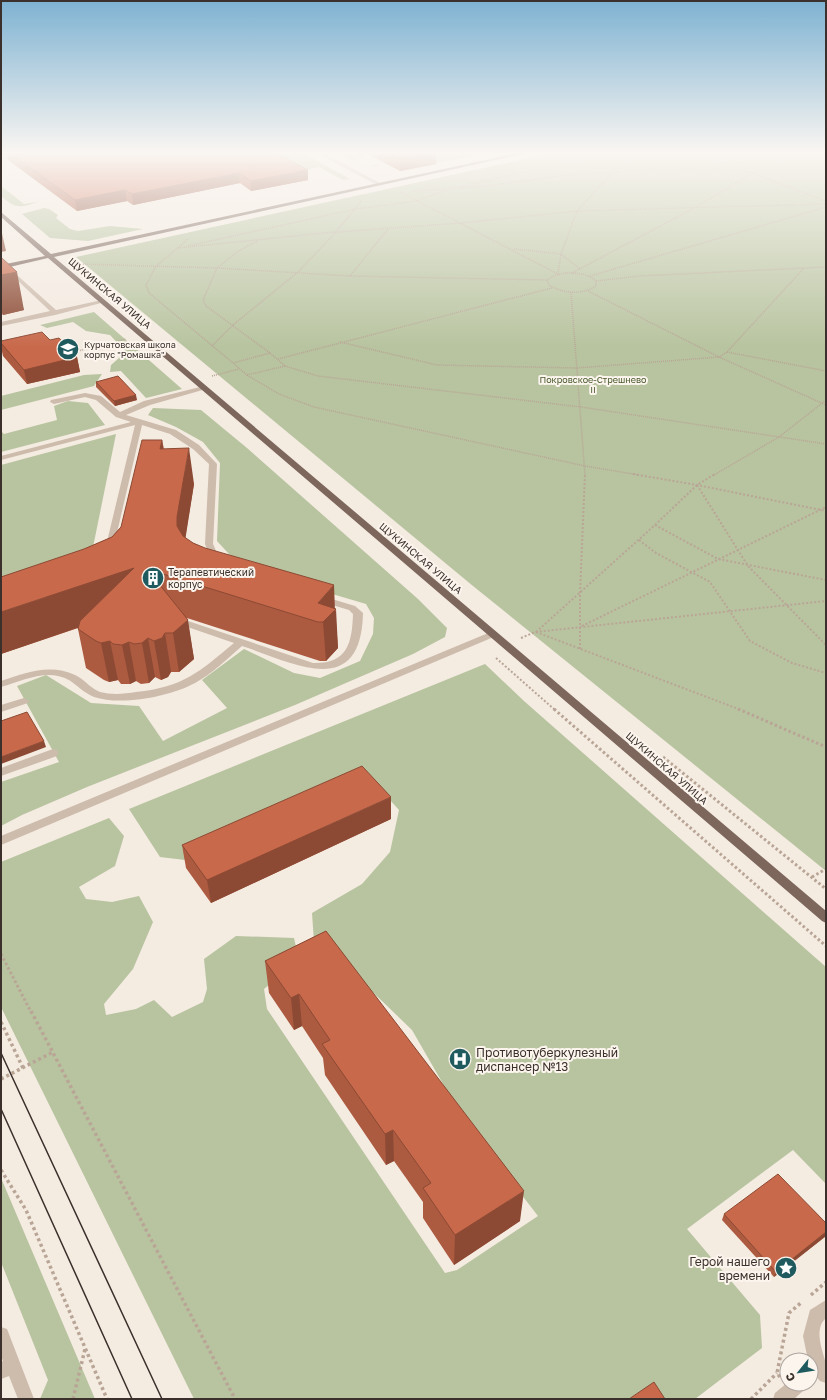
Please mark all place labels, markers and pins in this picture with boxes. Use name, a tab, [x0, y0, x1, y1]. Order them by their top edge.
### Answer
school or university icon: Курчатовская школа корпус "Ромашка"	[55, 336, 81, 362]
place label: Курчатовская школа корпус "Ромашка"	[84, 339, 176, 360]
building icon: Терапевтический корпус	[140, 565, 166, 591]
place label: Терапевтический корпус	[168, 566, 254, 590]
place label: Противотуберкулезный диспансер №13	[476, 1045, 618, 1074]
hospital icon: Противотуберкулезный диспансер №13	[447, 1046, 473, 1072]
place label: Герой нашего времени	[689, 1254, 770, 1283]
place icon: Герой нашего времени	[773, 1255, 799, 1281]

